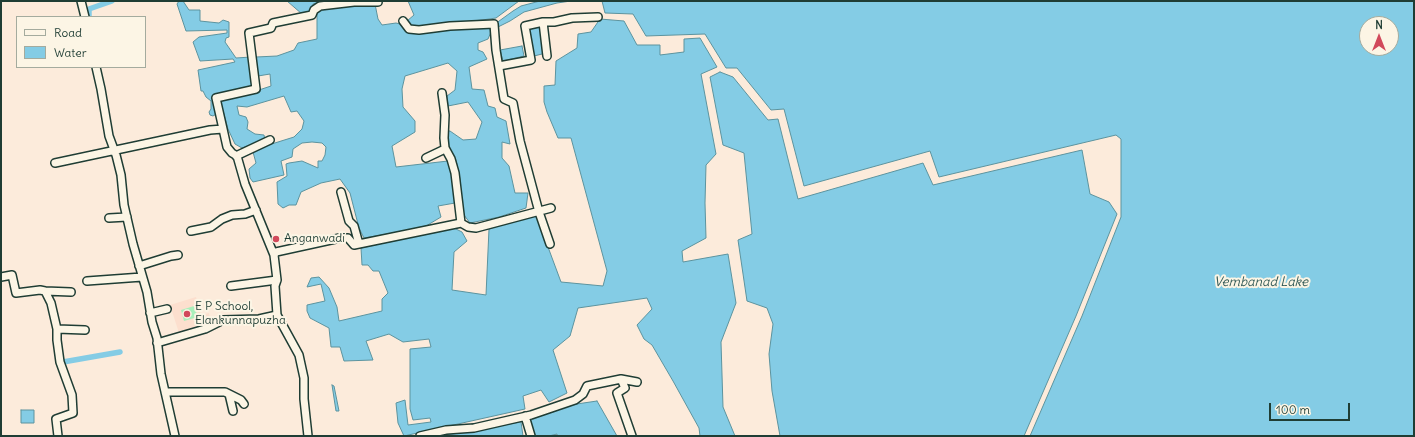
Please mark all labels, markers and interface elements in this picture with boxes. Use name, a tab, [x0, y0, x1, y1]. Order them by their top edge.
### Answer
legend	[16, 16, 146, 68]
north arrow	[1359, 16, 1399, 56]
text: N	[1375, 18, 1383, 32]
text: Road	[54, 25, 82, 40]
text: Water	[54, 45, 87, 60]
place label: Anganwadi	[284, 232, 345, 246]
marker: Anganwadi	[271, 234, 281, 244]
water label: Vembanad Lake	[1214, 274, 1308, 290]
place label: E P School, Elankunnapuzha	[195, 300, 286, 328]
marker: E P School, Elankunnapuzha	[182, 309, 192, 319]
scale bar	[1271, 395, 1352, 421]
text: 100 m	[1276, 402, 1310, 417]

